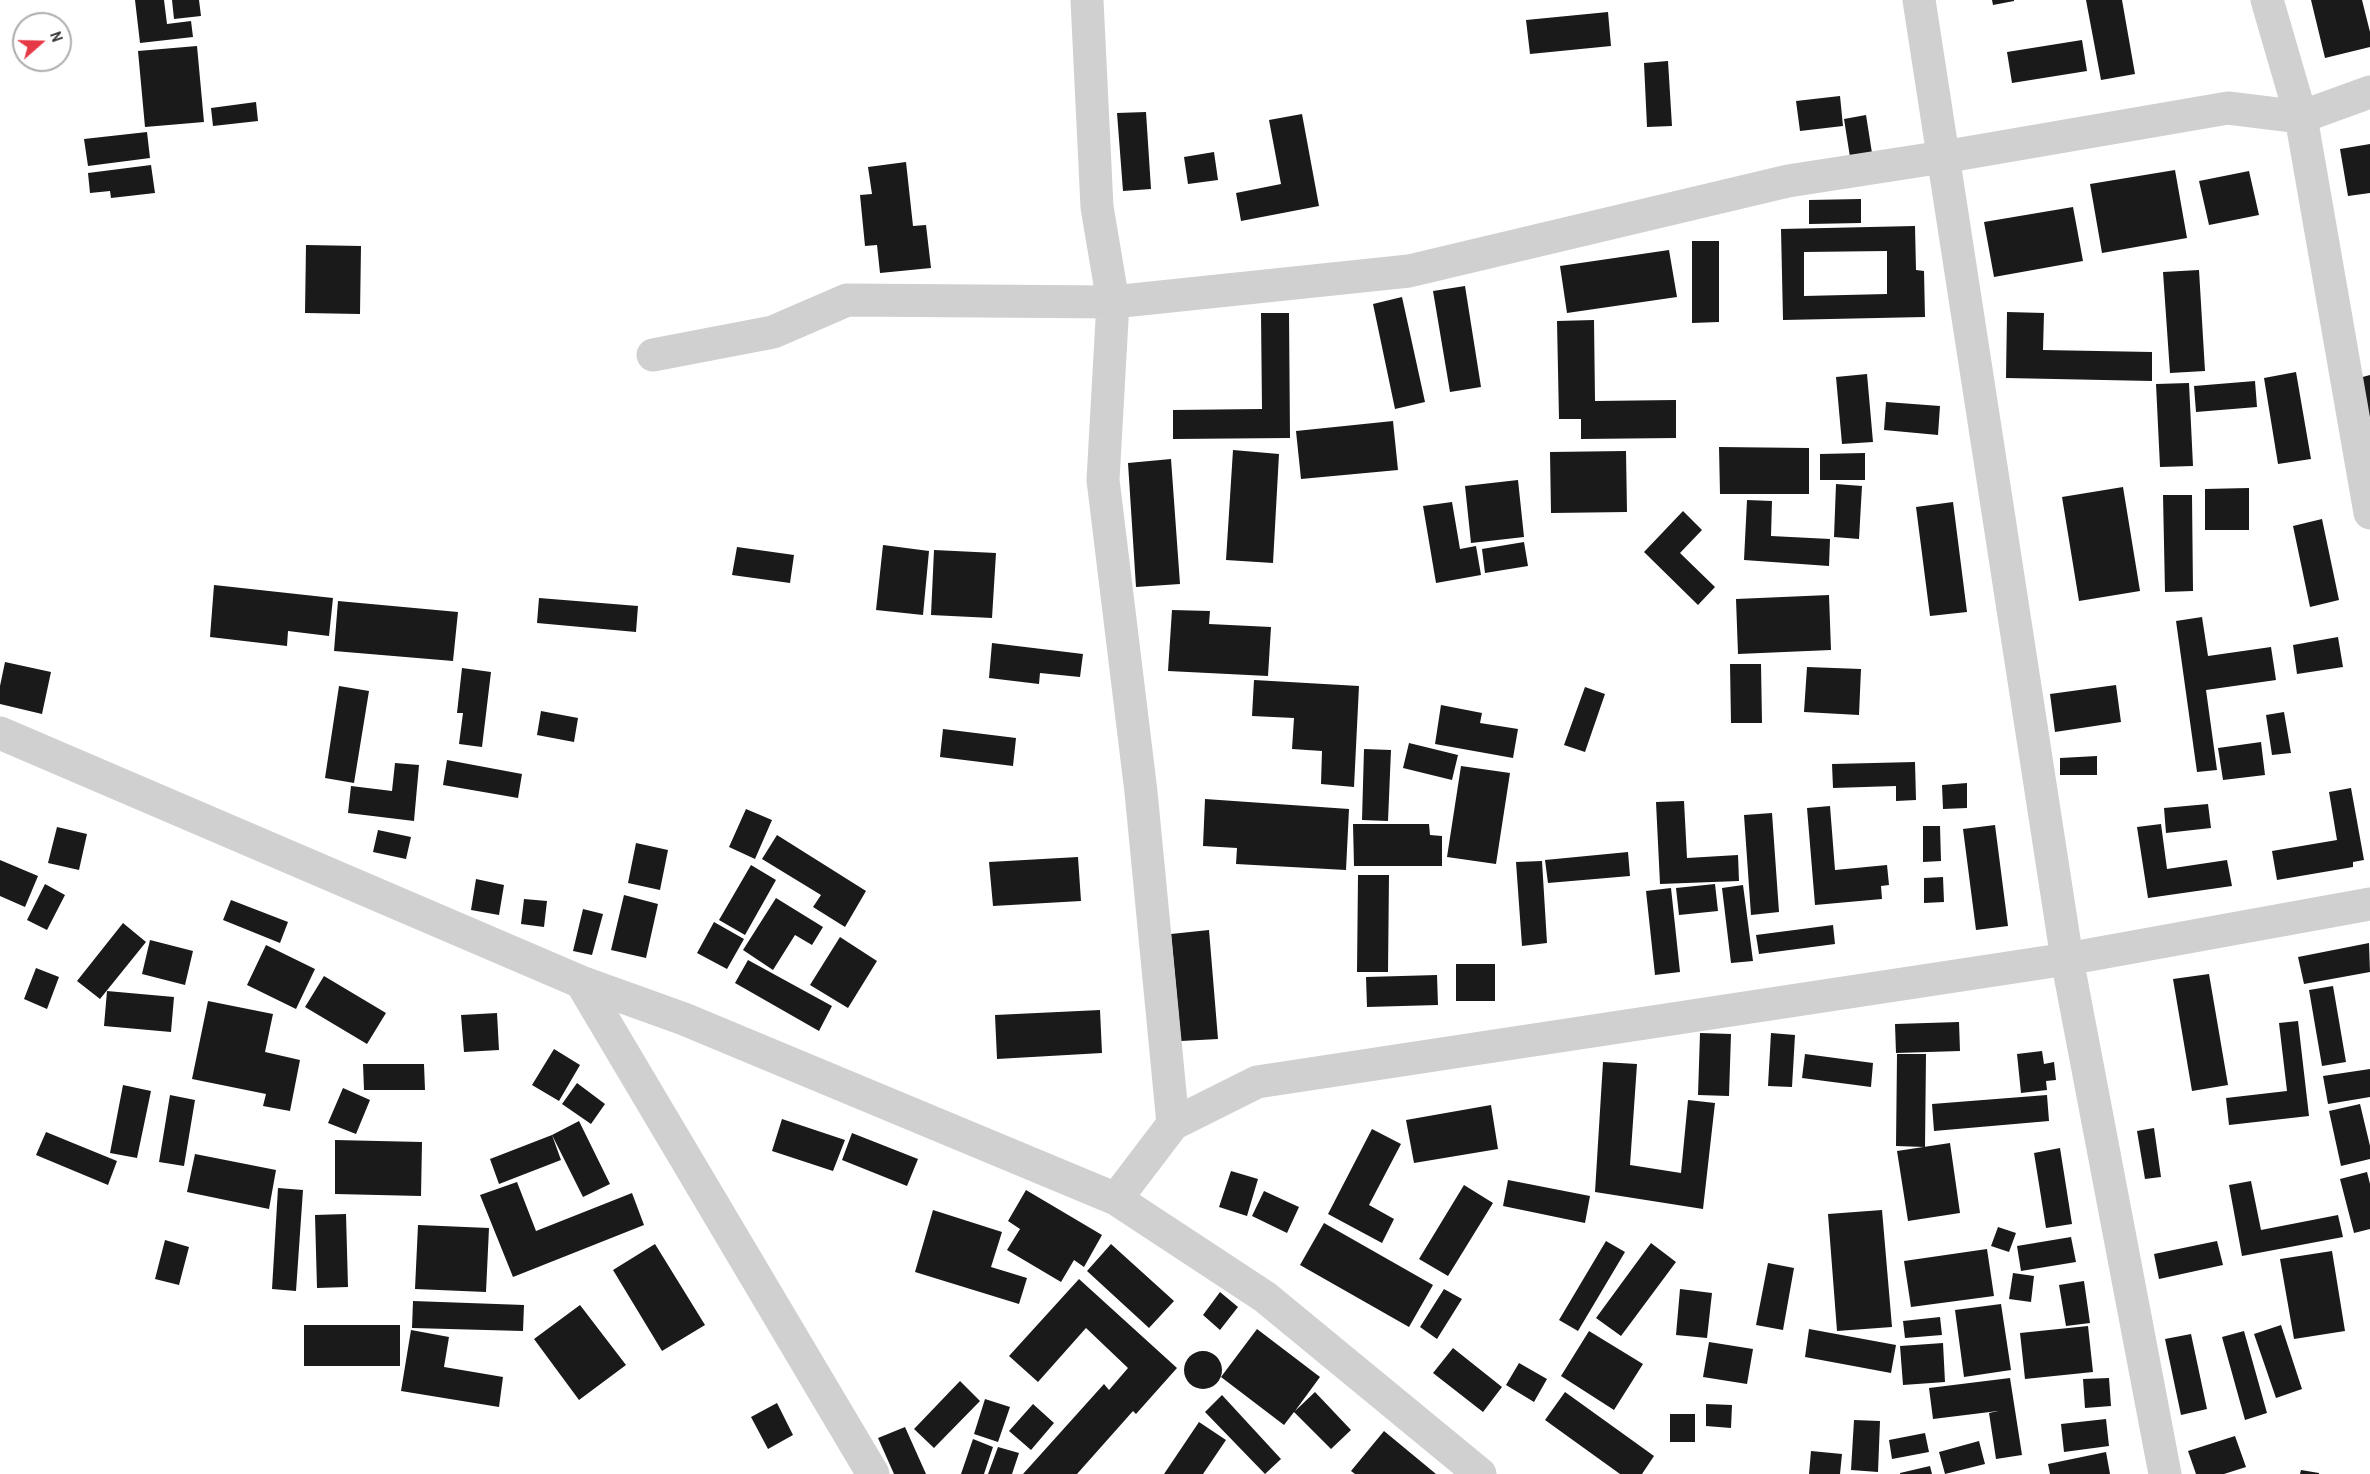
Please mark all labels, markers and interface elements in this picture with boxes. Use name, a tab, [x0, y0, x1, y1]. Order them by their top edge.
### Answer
north arrow	[12, 12, 72, 72]
text: N	[45, 28, 69, 45]

